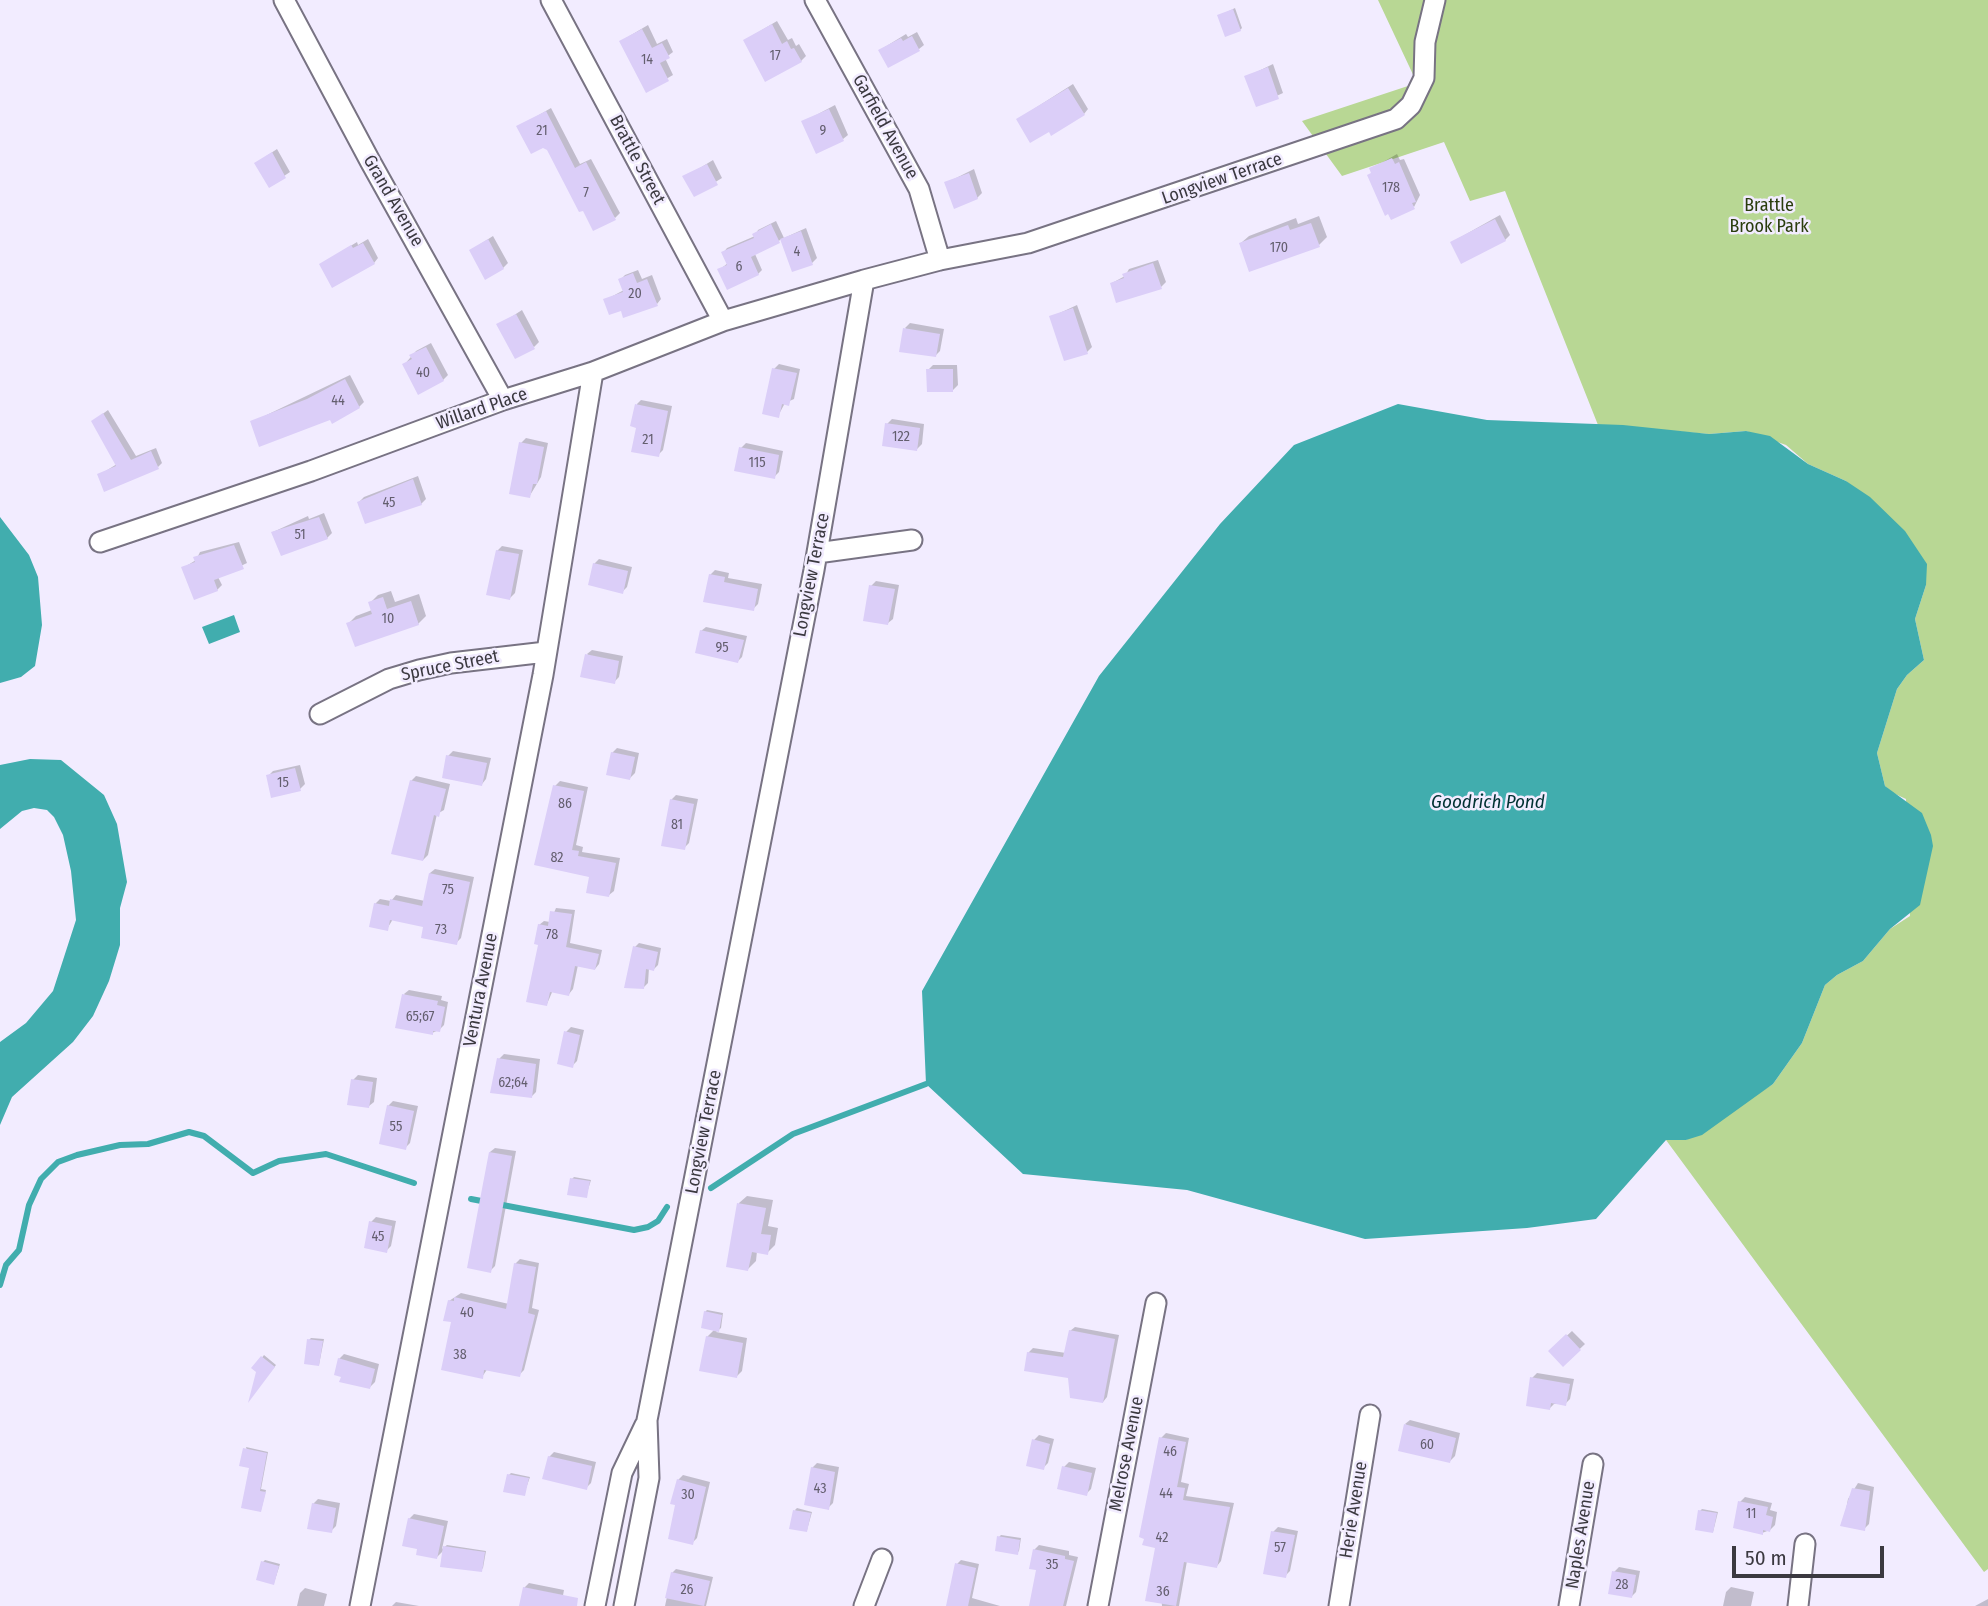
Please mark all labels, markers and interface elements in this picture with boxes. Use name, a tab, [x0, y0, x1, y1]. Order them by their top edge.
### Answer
house number: 17	[769, 48, 781, 64]
house number: 14	[641, 52, 653, 68]
street label: Garfield Avenue	[847, 71, 923, 183]
street label: Brattle Street	[604, 112, 670, 208]
house number: 21	[536, 123, 548, 139]
house number: 9	[820, 123, 826, 139]
street label: Longview Terrace	[1159, 148, 1285, 210]
street label: Grand Avenue	[358, 151, 428, 251]
house number: 178	[1382, 180, 1400, 196]
house number: 7	[583, 185, 589, 201]
park label: Brattle Brook Park	[1729, 195, 1809, 238]
house number: 170	[1270, 240, 1288, 256]
house number: 4	[794, 244, 800, 260]
house number: 6	[736, 259, 742, 275]
house number: 20	[628, 286, 642, 302]
house number: 40	[416, 365, 430, 381]
street label: Willard Place	[434, 383, 530, 435]
house number: 44	[331, 393, 345, 409]
house number: 122	[892, 429, 910, 445]
house number: 21	[642, 432, 654, 448]
house number: 115	[748, 455, 766, 471]
house number: 45	[382, 495, 396, 511]
street label: Longview Terrace	[789, 511, 835, 639]
house number: 51	[294, 527, 306, 543]
house number: 10	[382, 611, 394, 627]
house number: 95	[715, 640, 729, 656]
street label: Spruce Street	[399, 646, 501, 686]
house number: 15	[277, 775, 289, 791]
water label: Goodrich Pond	[1431, 792, 1545, 814]
house number: 86	[558, 796, 572, 812]
house number: 81	[671, 817, 683, 833]
house number: 82	[550, 850, 564, 866]
house number: 75	[442, 882, 454, 898]
house number: 73	[435, 922, 447, 938]
house number: 78	[546, 927, 558, 943]
street label: Ventura Avenue	[459, 931, 503, 1049]
house number: 65;67	[406, 1009, 434, 1025]
street label: Longview Terrace	[681, 1068, 727, 1196]
house number: 62;64	[498, 1075, 528, 1091]
house number: 55	[390, 1119, 402, 1135]
house number: 45	[371, 1229, 385, 1245]
house number: 40	[460, 1305, 474, 1321]
house number: 38	[453, 1347, 467, 1363]
street label: Melrose Avenue	[1105, 1395, 1149, 1513]
house number: 60	[1420, 1437, 1434, 1453]
house number: 46	[1163, 1444, 1177, 1460]
street label: Herie Avenue	[1336, 1460, 1372, 1560]
street label: Naples Avenue	[1562, 1480, 1600, 1590]
house number: 43	[814, 1481, 826, 1497]
house number: 44	[1159, 1486, 1173, 1502]
house number: 30	[681, 1487, 695, 1503]
house number: 11	[1746, 1506, 1756, 1522]
house number: 42	[1156, 1530, 1168, 1546]
scale bar	[1736, 1532, 1888, 1576]
house number: 57	[1274, 1540, 1286, 1556]
text: 50 m	[1745, 1545, 1787, 1571]
house number: 35	[1046, 1557, 1058, 1573]
house number: 28	[1615, 1577, 1629, 1593]
house number: 26	[680, 1582, 694, 1598]
house number: 36	[1156, 1584, 1170, 1600]

